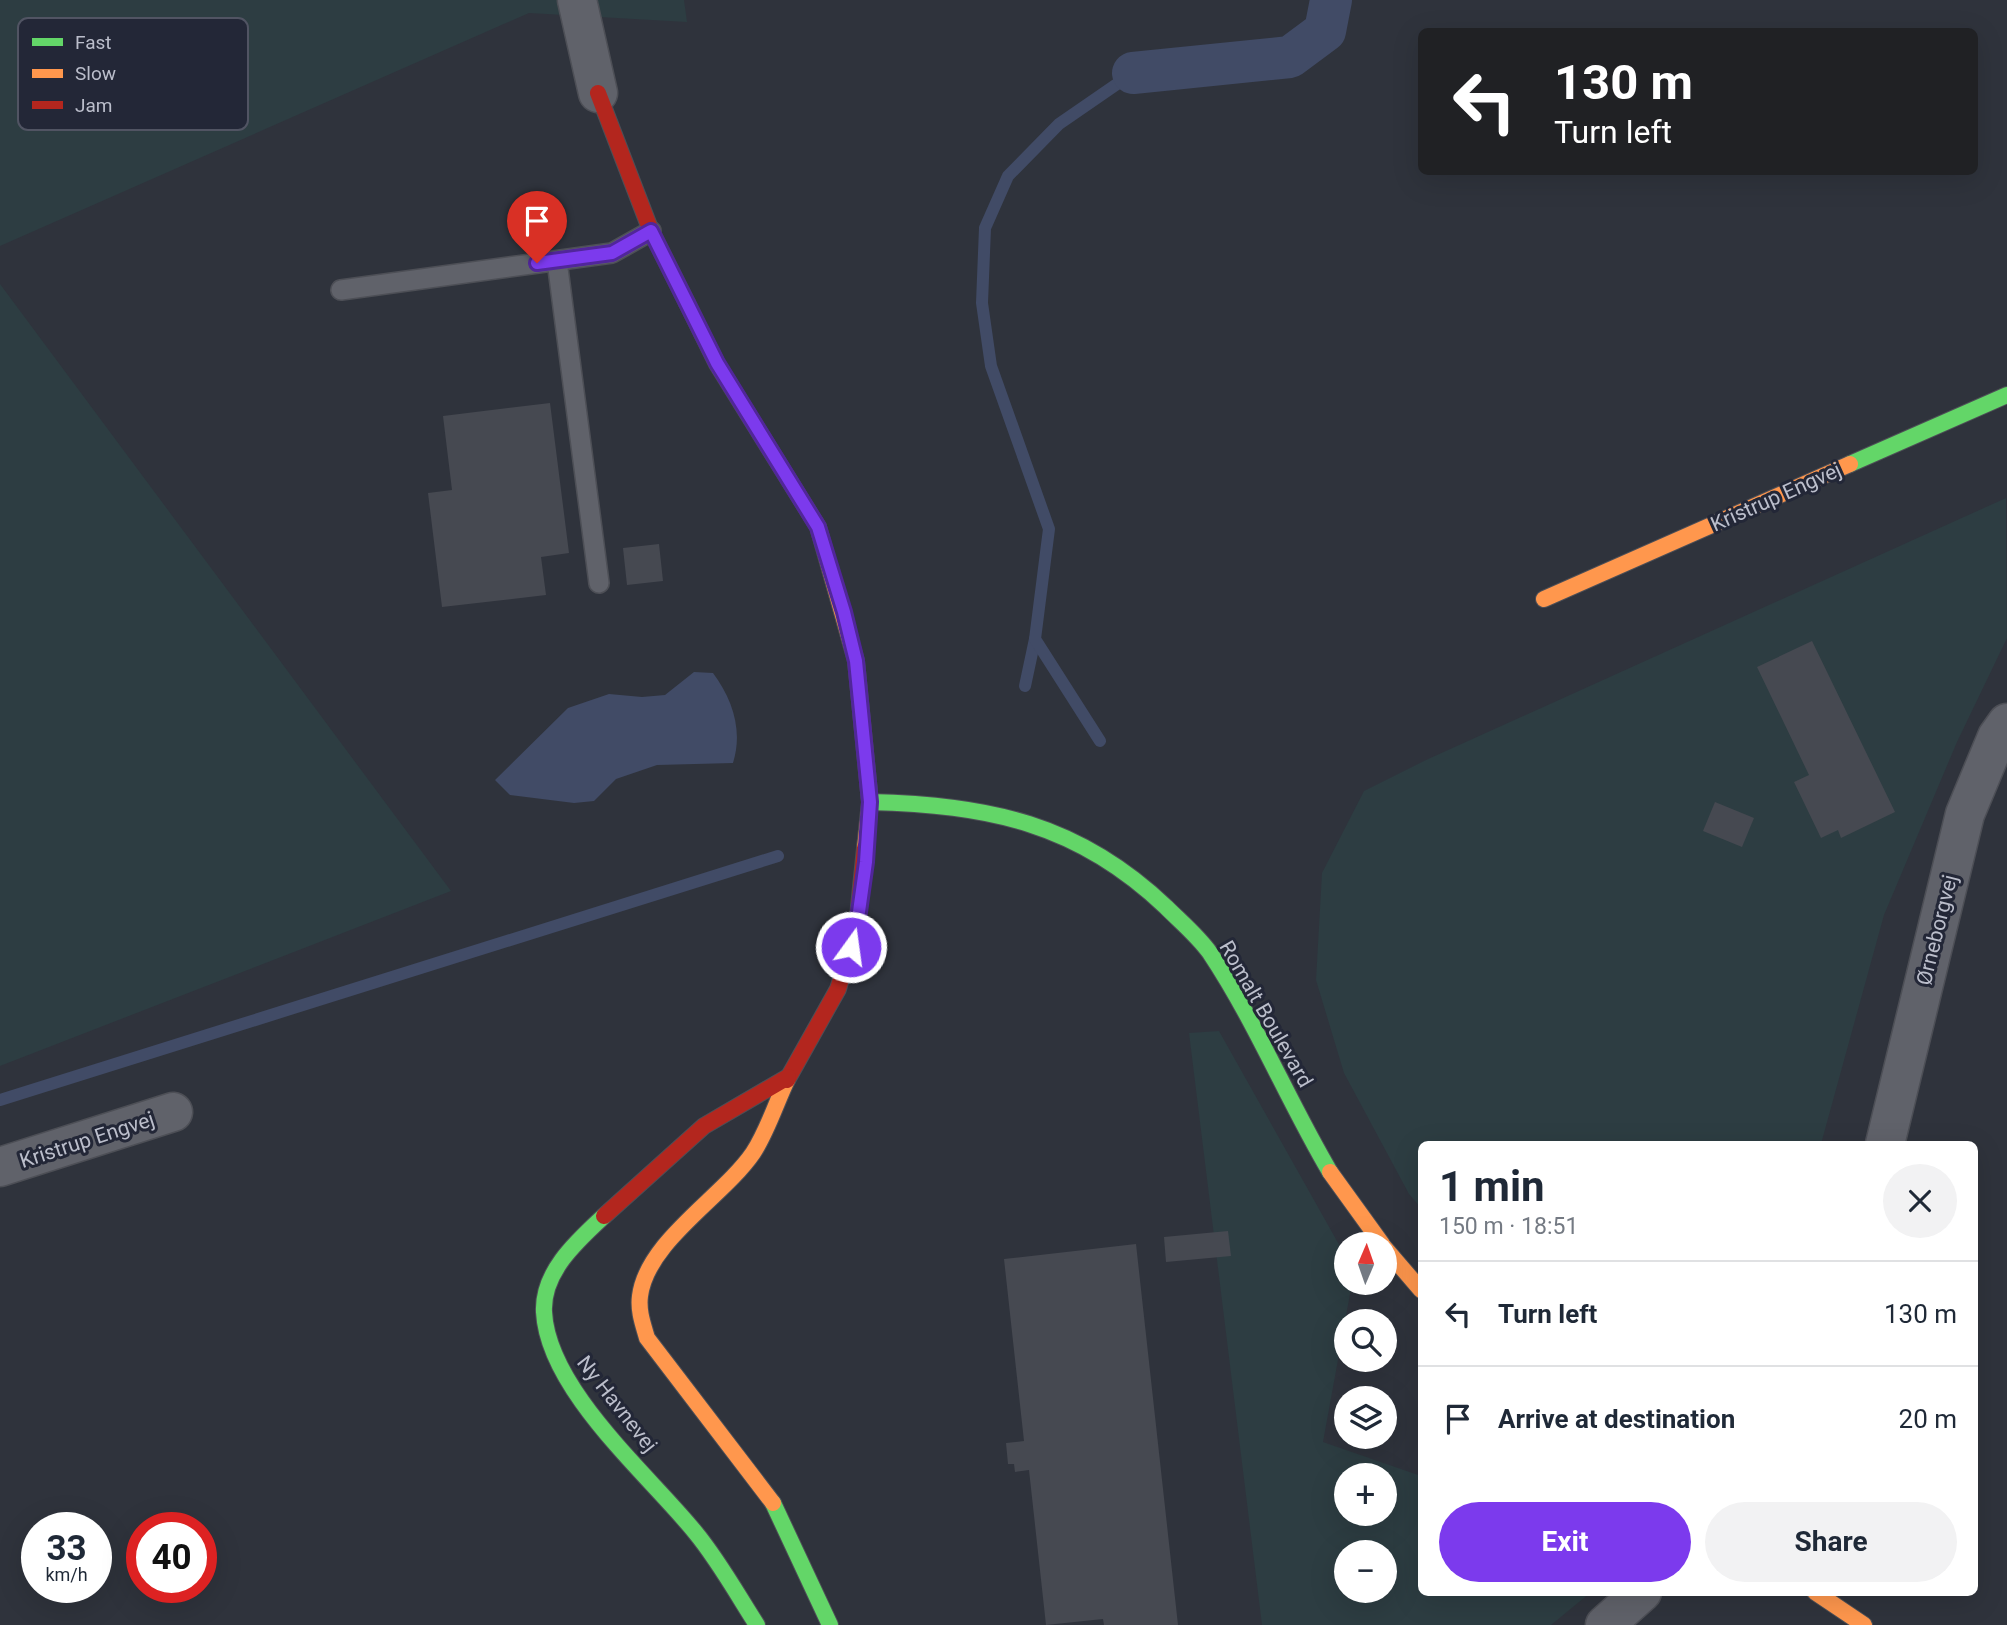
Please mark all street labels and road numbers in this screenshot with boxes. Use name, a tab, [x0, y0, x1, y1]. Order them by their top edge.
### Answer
street label: Kristrup Engvej	[1707, 457, 1845, 537]
street label: Ørneborgvej	[1912, 872, 1962, 988]
street label: Romalt Boulevard	[1214, 937, 1318, 1091]
street label: Kristrup Engvej	[17, 1107, 157, 1173]
street label: Ny Havnevej	[572, 1351, 662, 1457]

